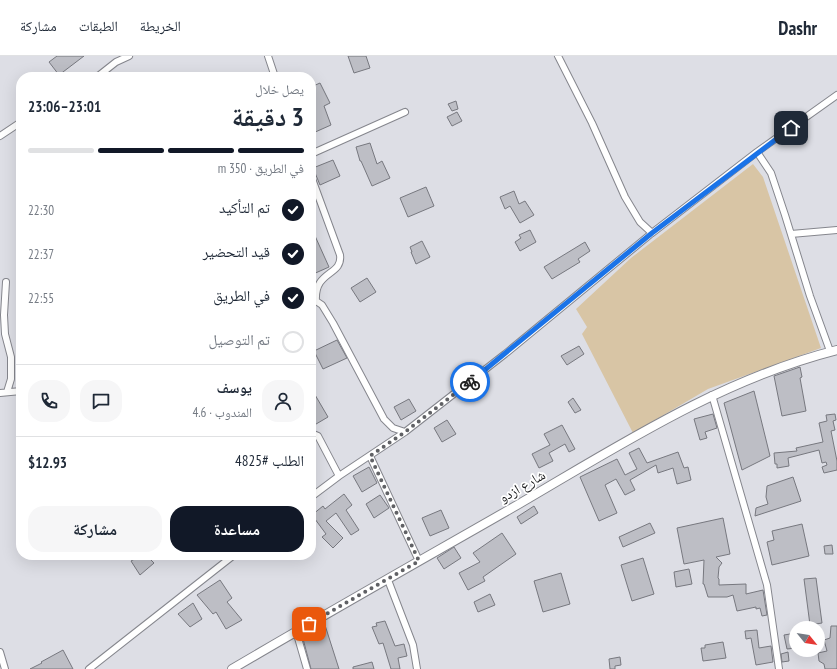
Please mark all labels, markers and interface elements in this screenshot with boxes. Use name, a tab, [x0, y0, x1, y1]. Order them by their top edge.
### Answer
text: Dashr	[778, 16, 817, 40]
text: مشاركة	[20, 17, 57, 35]
text: الطبقات	[79, 17, 118, 35]
text: الخريطة	[140, 17, 181, 35]
text: يصل خلال	[255, 81, 304, 98]
text: 23:01–23:06	[28, 97, 101, 116]
text: 3 دقيقة	[232, 100, 304, 133]
pin	[774, 111, 808, 145]
icon: home	[780, 117, 802, 139]
text: في الطريق · 350 m	[218, 160, 304, 177]
text: تم التأكيد	[219, 198, 270, 217]
icon: check	[282, 199, 304, 221]
text: 22:30	[28, 202, 54, 219]
text: قيد التحضير	[203, 242, 270, 261]
icon: check	[282, 243, 304, 265]
text: 22:37	[28, 246, 54, 263]
text: في الطريق	[213, 286, 270, 305]
icon: check	[282, 287, 304, 309]
text: 22:55	[28, 290, 54, 307]
text: تم التوصيل	[209, 330, 270, 349]
courier	[450, 362, 490, 402]
icon: bike	[459, 371, 481, 393]
text: يوسف	[217, 378, 252, 397]
button: phone	[28, 380, 70, 422]
button: chat	[80, 380, 122, 422]
button: person	[262, 380, 304, 422]
text: المندوب · 4.6	[192, 404, 252, 421]
text: الطلب #4825	[235, 451, 304, 470]
text: $12.93	[28, 453, 67, 472]
street label: شارع ازدو	[496, 466, 549, 507]
button: مشاركة	[28, 506, 162, 552]
button: مساعدة	[170, 506, 304, 552]
pin	[292, 607, 326, 641]
icon: bag	[298, 613, 320, 635]
north arrow	[789, 621, 825, 657]
map controls	[789, 621, 825, 657]

